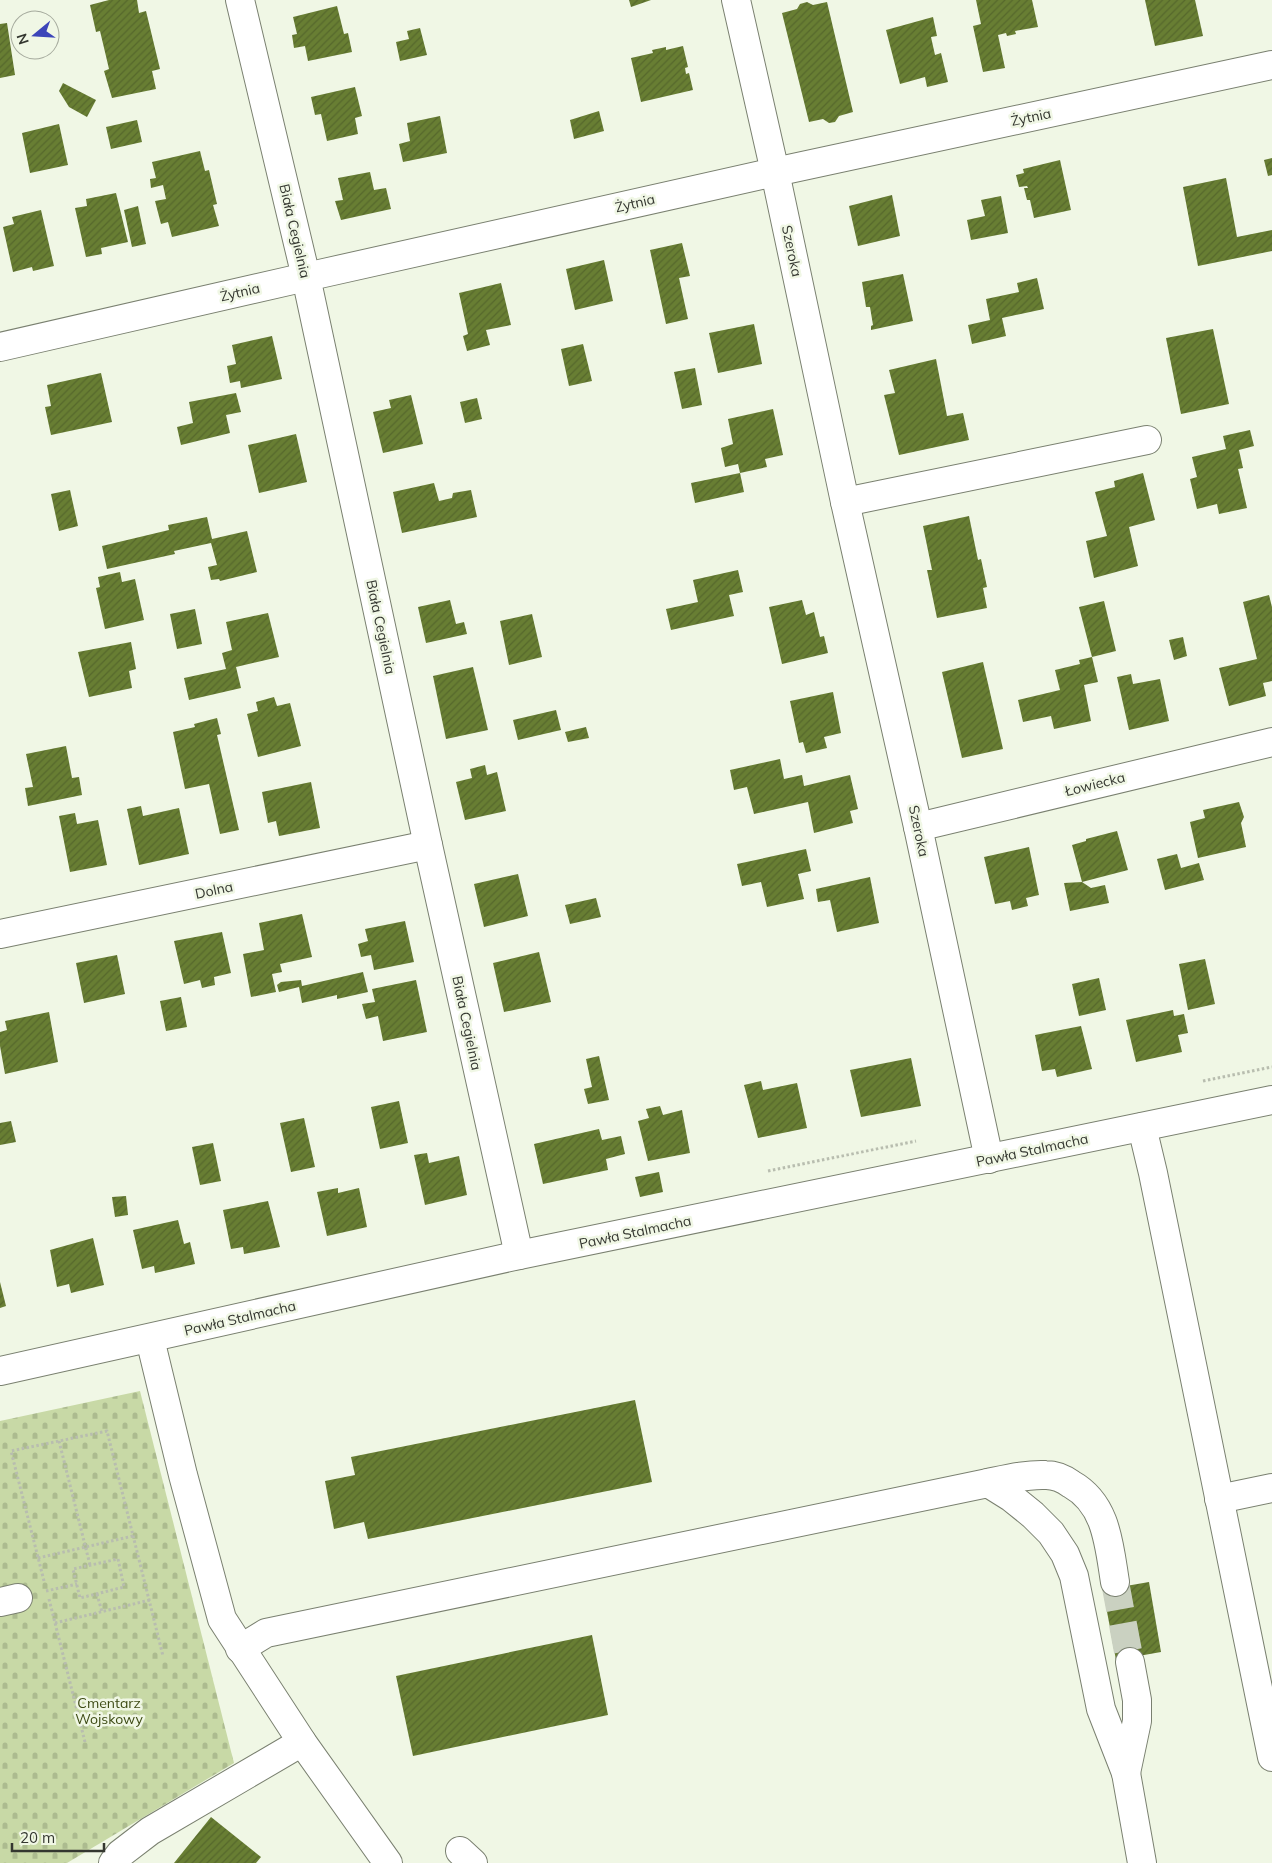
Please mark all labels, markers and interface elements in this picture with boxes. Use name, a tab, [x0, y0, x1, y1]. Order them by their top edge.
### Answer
north arrow	[10, 10, 60, 60]
text: N	[12, 31, 33, 47]
street label: Żytnia	[1009, 104, 1053, 130]
street label: Biała Cegielnia	[275, 182, 315, 280]
street label: Żytnia	[613, 190, 657, 216]
street label: Szeroka	[778, 224, 806, 278]
street label: Żytnia	[218, 279, 262, 305]
street label: Biała Cegielnia	[362, 578, 400, 676]
street label: Łowiecka	[1062, 768, 1127, 800]
street label: Szeroka	[905, 804, 933, 858]
street label: Dolna	[193, 877, 235, 903]
street label: Biała Cegielnia	[448, 974, 486, 1072]
street label: Pawła Stalmacha	[974, 1129, 1090, 1171]
street label: Pawła Stalmacha	[577, 1211, 693, 1253]
street label: Pawła Stalmacha	[182, 1296, 298, 1340]
park label: Cmentarz Wojskowy	[75, 1694, 143, 1728]
scale bar	[12, 1820, 105, 1852]
text: 20 m	[20, 1828, 55, 1847]

